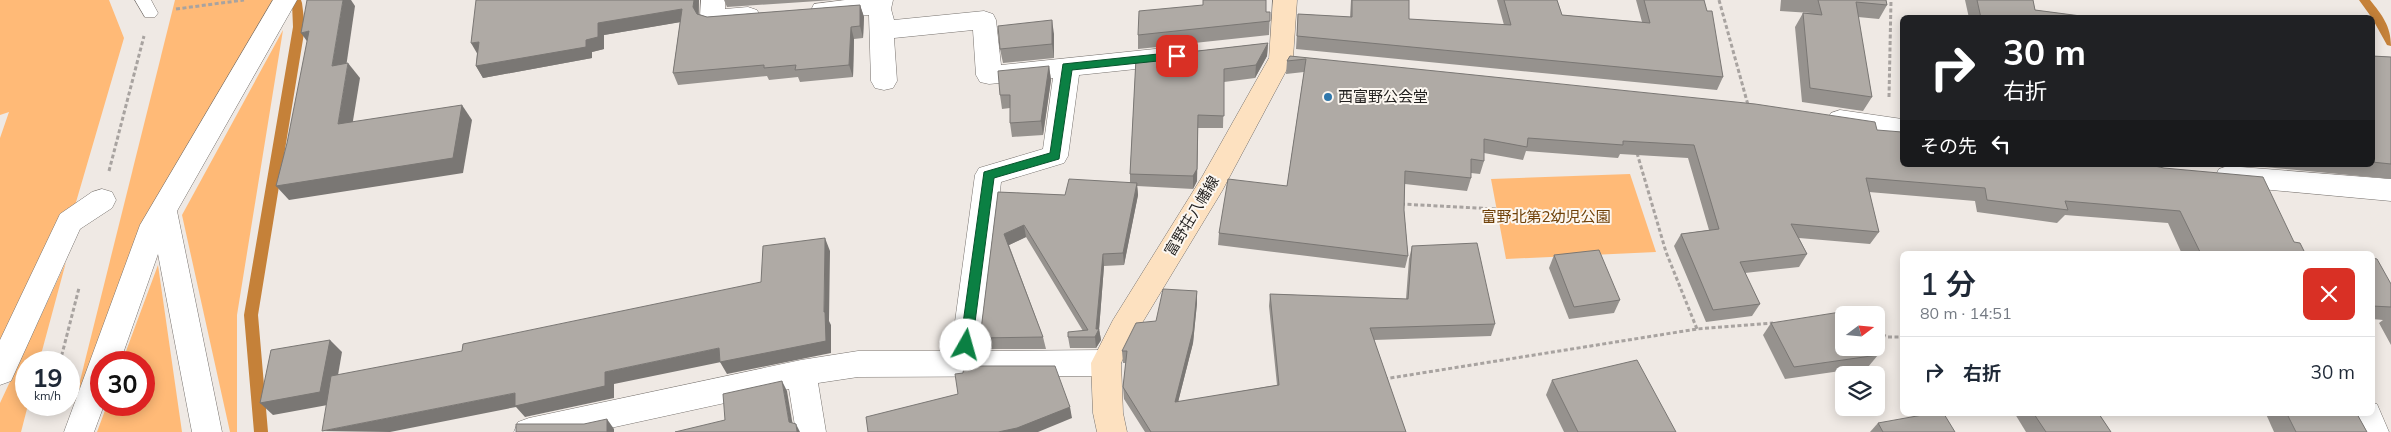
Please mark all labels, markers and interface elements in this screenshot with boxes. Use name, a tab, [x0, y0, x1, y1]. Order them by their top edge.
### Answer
text: 30 m	[2003, 30, 2086, 74]
pin	[1156, 35, 1198, 77]
icon: right	[1920, 35, 1985, 100]
icon: arrive	[1163, 42, 1191, 70]
text: 右折	[2003, 77, 2047, 105]
place label: 西富野公会堂	[1338, 87, 1428, 106]
marker: 西富野公会堂	[1322, 91, 1334, 103]
icon: left	[1987, 130, 2015, 158]
text: その先	[1920, 134, 1977, 158]
street label: 富野荘八幡線	[1160, 172, 1223, 259]
park label: 富野北第2幼児公園	[1481, 207, 1611, 226]
text: 1 分	[1920, 265, 1976, 303]
button: close	[2303, 268, 2355, 320]
text: 80 m · 14:51	[1920, 303, 2012, 323]
north arrow	[1835, 306, 1885, 356]
map controls	[1835, 306, 1885, 416]
position arrow	[939, 318, 991, 370]
speed limit sign: 30	[90, 351, 155, 416]
icon: right	[1920, 358, 1948, 386]
text: 30 m	[2311, 360, 2355, 384]
text: 右折	[1963, 361, 2001, 385]
text: 19	[32, 362, 63, 393]
button: layers	[1835, 366, 1885, 416]
text: km/h	[34, 388, 61, 403]

